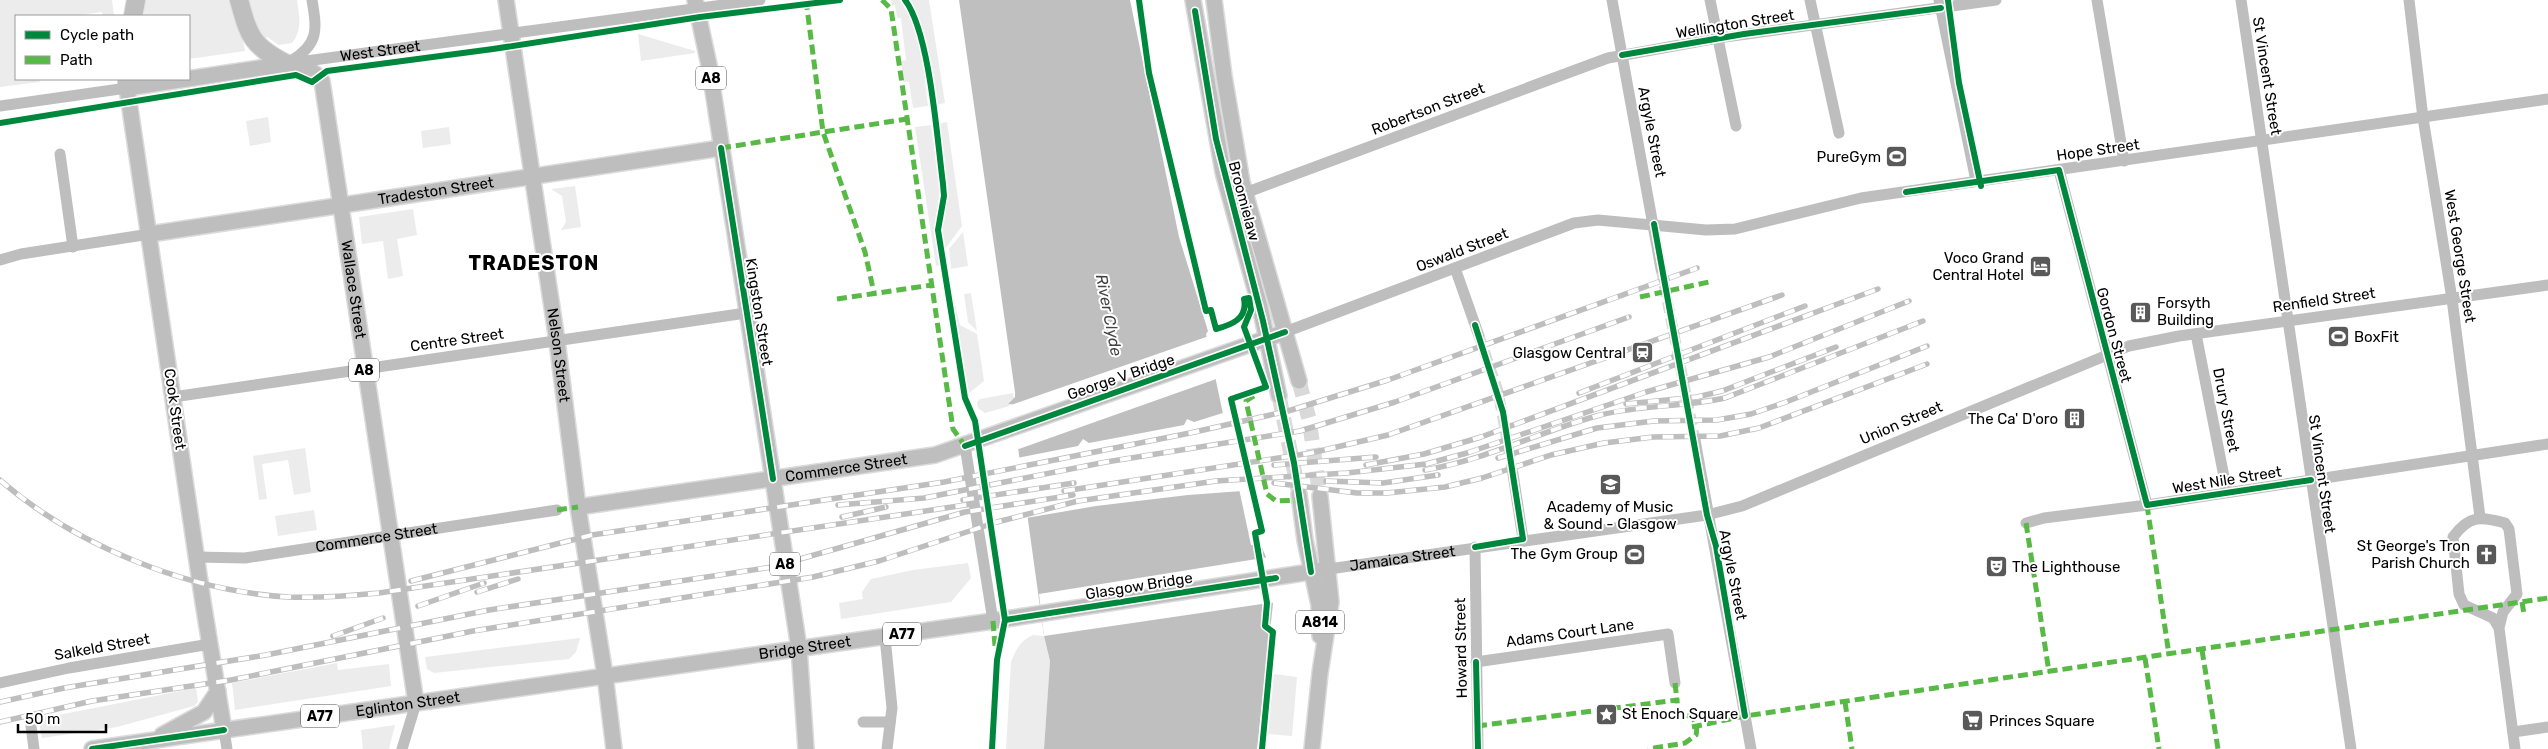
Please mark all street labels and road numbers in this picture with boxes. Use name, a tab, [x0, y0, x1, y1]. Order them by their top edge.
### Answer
street label: Wellington Street	[1674, 6, 1796, 42]
street label: St Vincent Street	[2249, 16, 2285, 137]
street label: West Street	[339, 37, 422, 65]
road number: A8	[696, 66, 726, 90]
street label: Robertson Street	[1369, 79, 1487, 139]
street label: Argyle Street	[1634, 85, 1670, 179]
street label: Hope Street	[2055, 135, 2141, 165]
street label: Broomielaw	[1225, 159, 1263, 243]
street label: Tradeston Street	[377, 173, 495, 209]
street label: West George Street	[2441, 188, 2479, 324]
street label: Oswald Street	[1413, 224, 1511, 276]
street label: Wallace Street	[337, 239, 370, 340]
street label: Kingston Street	[742, 257, 776, 367]
street label: Renfield Street	[2272, 284, 2377, 316]
street label: Gordon Street	[2093, 285, 2135, 385]
street label: Nelson Street	[543, 307, 574, 403]
street label: Centre Street	[409, 325, 505, 355]
street label: George V Bridge	[1065, 350, 1177, 404]
road number: A8	[349, 358, 379, 382]
street label: Drury Street	[2209, 366, 2243, 454]
street label: Cook Street	[160, 367, 190, 451]
street label: Union Street	[1857, 397, 1945, 448]
street label: St Vincent Street	[2305, 414, 2339, 535]
street label: Commerce Street	[784, 450, 908, 486]
street label: West Nile Street	[2171, 462, 2283, 498]
street label: Commerce Street	[314, 520, 439, 556]
street label: Argyle Street	[1715, 528, 1751, 622]
street label: Jamaica Street	[1348, 542, 1456, 575]
road number: A8	[770, 552, 800, 576]
street label: Glasgow Bridge	[1084, 569, 1194, 603]
street label: Howard Street	[1451, 597, 1471, 699]
road number: A814	[1296, 610, 1344, 634]
street label: Adams Court Lane	[1505, 615, 1635, 651]
road number: A77	[883, 622, 921, 646]
street label: Salkeld Street	[53, 630, 151, 664]
street label: Bridge Street	[758, 632, 852, 663]
street label: Eglinton Street	[355, 688, 461, 720]
road number: A77	[301, 704, 339, 728]

